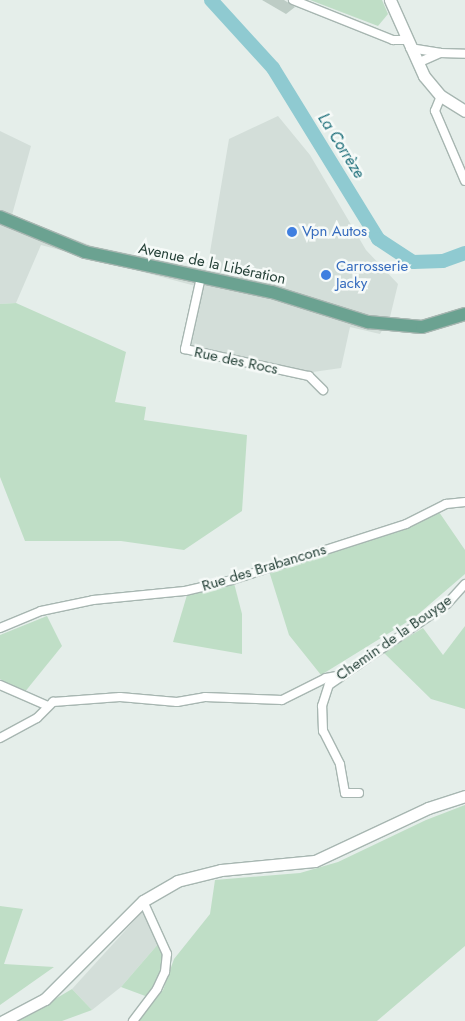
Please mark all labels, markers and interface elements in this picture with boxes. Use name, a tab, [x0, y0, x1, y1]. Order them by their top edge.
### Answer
water label: La Corrèze	[313, 110, 369, 182]
place label: Vpn Autos	[302, 223, 367, 241]
marker: Vpn Autos	[286, 226, 298, 238]
street label: Avenue de la Libération	[137, 240, 287, 288]
place label: Carrosserie Jacky	[336, 257, 408, 292]
marker: Carrosserie Jacky	[320, 269, 332, 281]
street label: Rue des Rocs	[192, 343, 280, 379]
street label: Rue des Brabancons	[200, 541, 328, 595]
street label: Chemin de la Bouyge	[333, 591, 455, 685]

